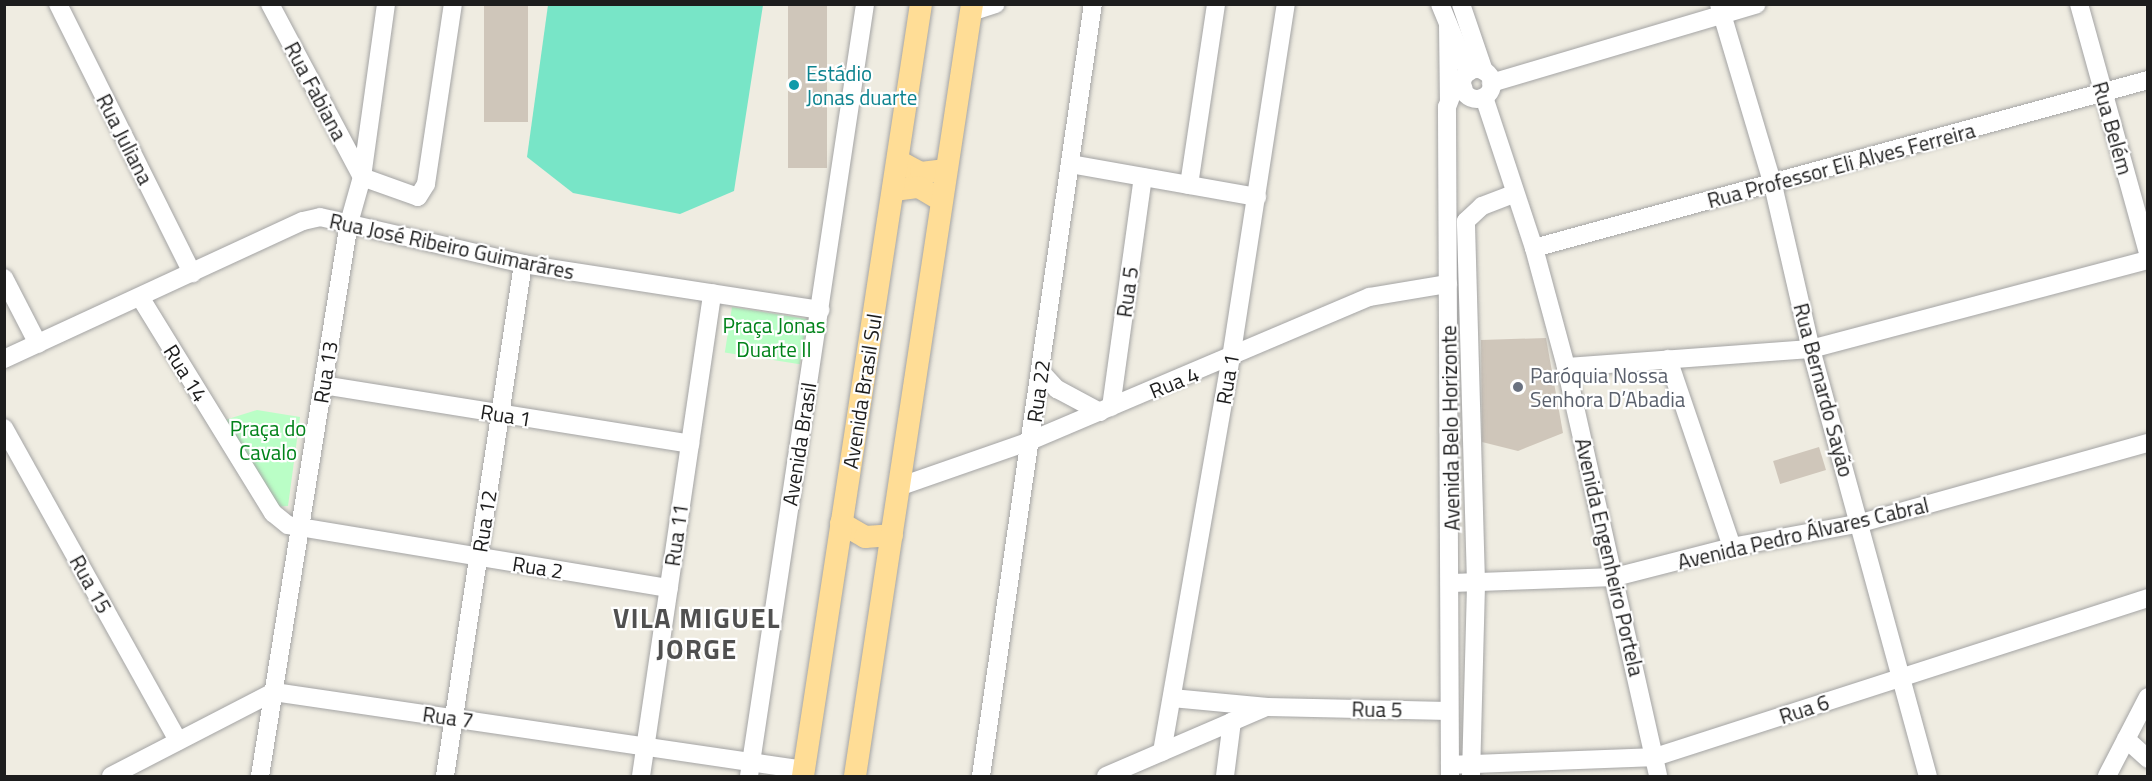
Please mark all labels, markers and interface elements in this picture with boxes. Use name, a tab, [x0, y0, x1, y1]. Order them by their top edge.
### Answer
street label: Rua Fabiana	[280, 37, 352, 145]
place label: Estádio Jonas duarte	[806, 60, 917, 110]
marker: Estádio Jonas duarte	[787, 78, 801, 92]
street label: Rua Belém	[2088, 79, 2138, 177]
street label: Rua Juliana	[91, 90, 159, 188]
street label: Rua Professor Eli Alves Ferreira	[1704, 117, 1978, 213]
street label: Rua José Ribeiro Guimarãres	[327, 208, 577, 284]
street label: Rua 5	[1111, 265, 1143, 319]
street label: Rua Bernardo Sayão	[1789, 300, 1859, 480]
park label: Praça Jonas Duarte II	[722, 312, 826, 362]
street label: Avenida Brasil Sul	[837, 312, 887, 470]
street label: Avenida Belo Horizonte	[1436, 325, 1464, 531]
street label: Rua 13	[308, 339, 342, 405]
street label: Rua 14	[159, 340, 213, 406]
street label: Rua 1	[1210, 352, 1244, 406]
street label: Rua 22	[1021, 358, 1055, 424]
street label: Rua 4	[1146, 361, 1202, 403]
place label: Paróquia Nossa Senhora D’Abadia	[1530, 362, 1685, 412]
street label: Avenida Brasil	[777, 380, 821, 508]
marker: Paróquia Nossa Senhora D’Abadia	[1511, 380, 1525, 394]
street label: Rua 1	[479, 399, 533, 431]
park label: Praça do Cavalo	[230, 415, 306, 465]
street label: Avenida Engenheiro Portela	[1570, 435, 1650, 679]
street label: Rua 12	[467, 488, 501, 554]
street label: Avenida Pedro Álvares Cabral	[1675, 492, 1931, 574]
street label: Rua 11	[659, 502, 693, 568]
street label: Rua 15	[65, 550, 117, 618]
street label: Rua 2	[511, 551, 565, 583]
district label: VILA MIGUEL JORGE	[613, 601, 781, 664]
street label: Rua 6	[1776, 689, 1832, 729]
street label: Rua 5	[1351, 696, 1403, 722]
street label: Rua 7	[421, 701, 475, 733]

